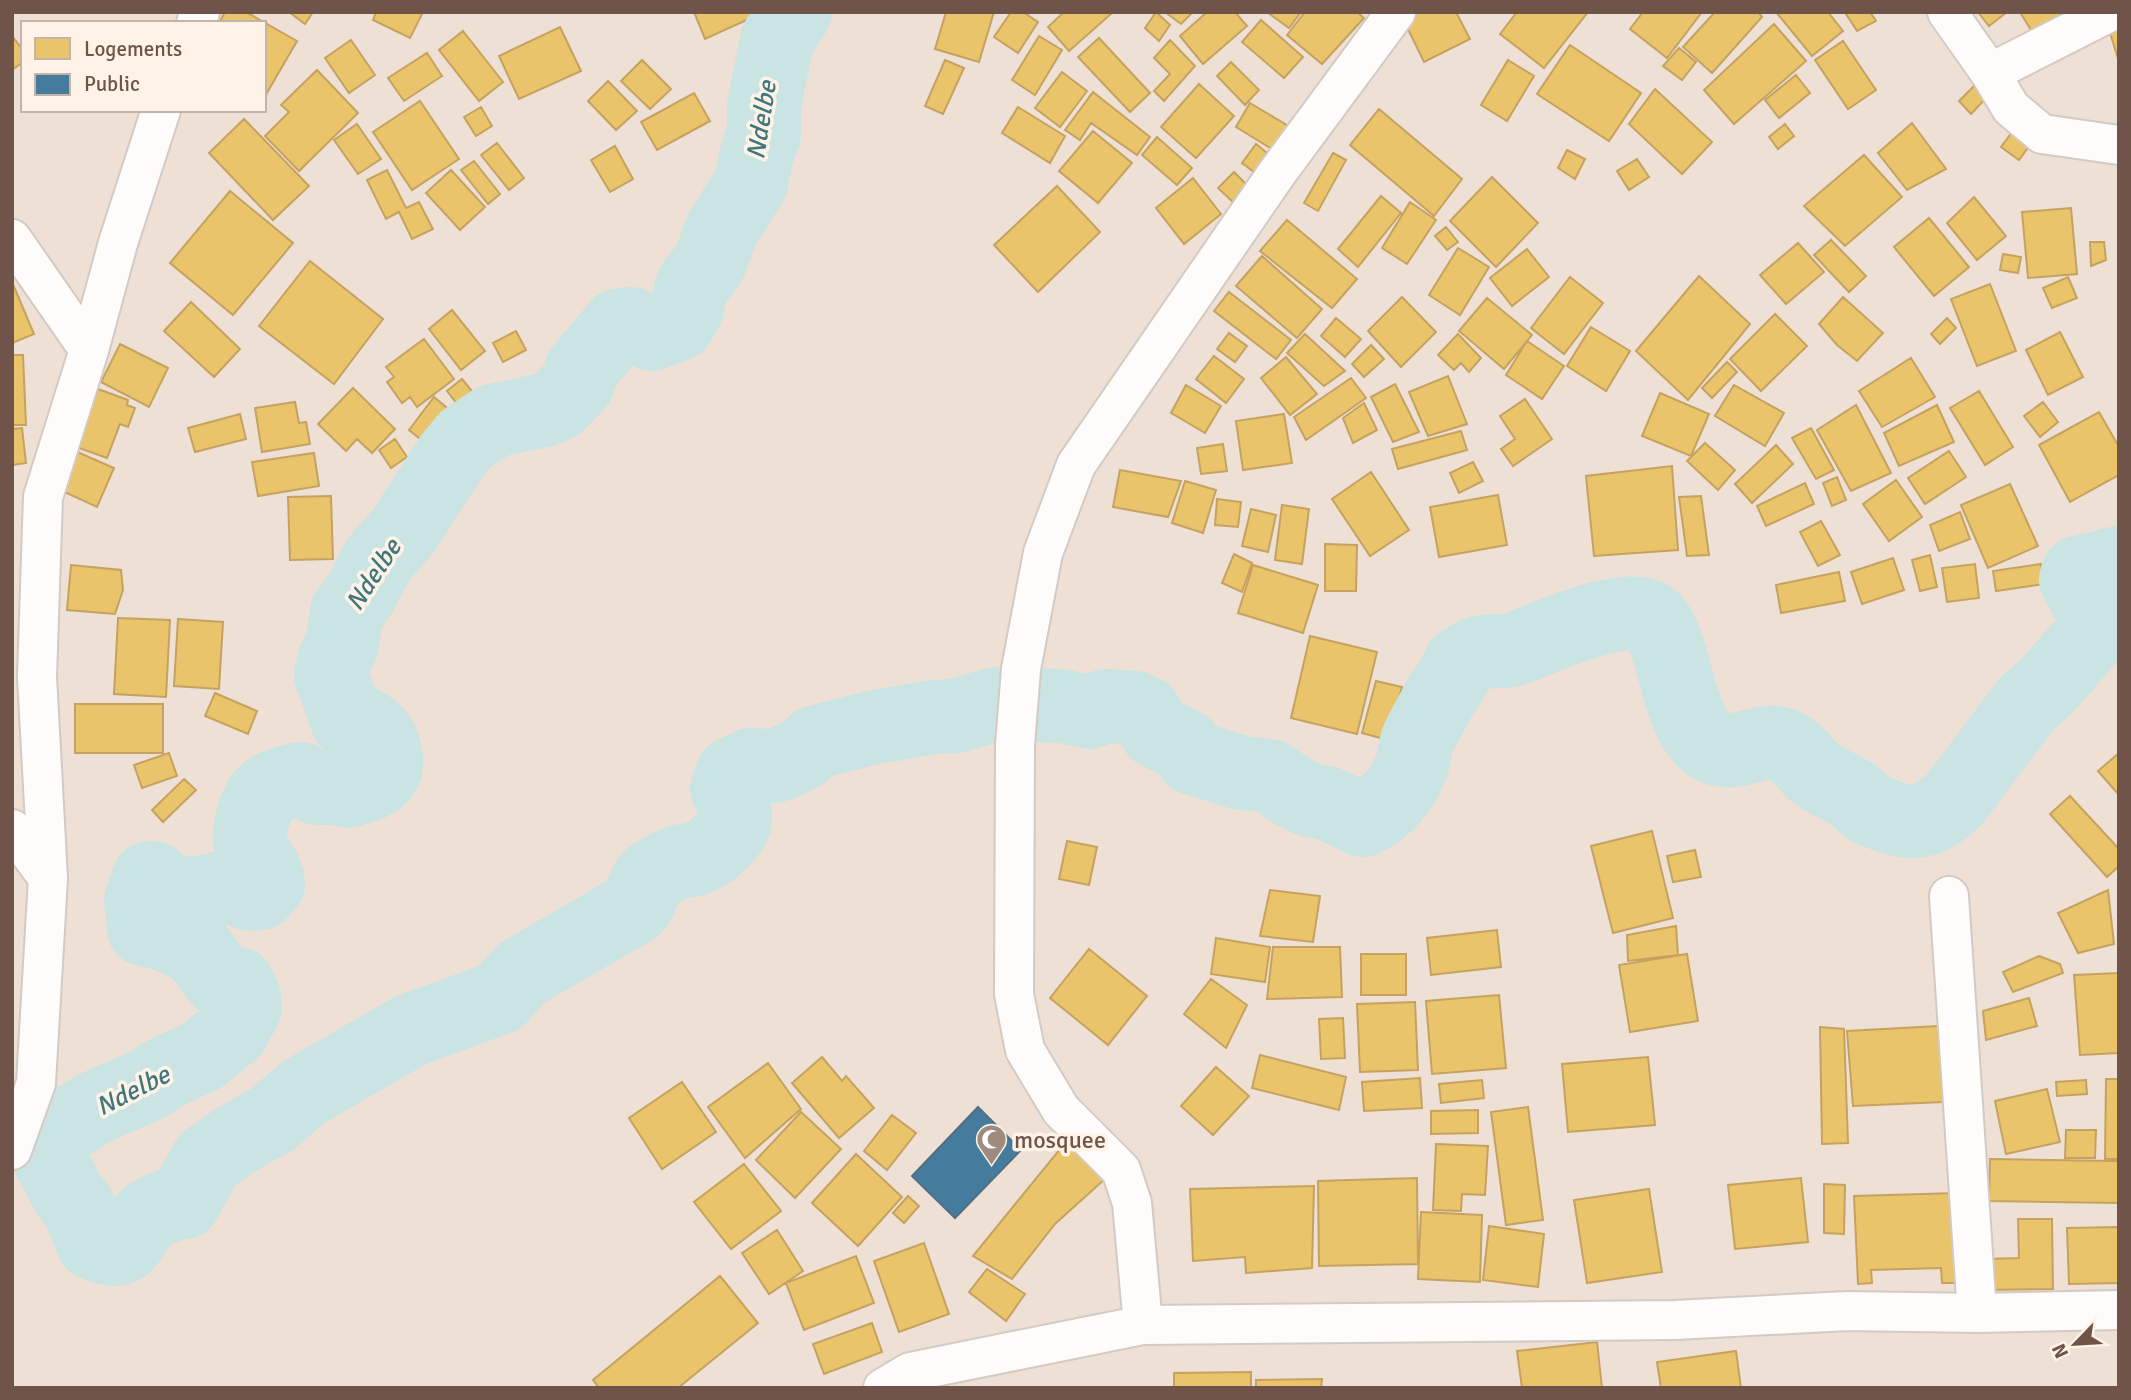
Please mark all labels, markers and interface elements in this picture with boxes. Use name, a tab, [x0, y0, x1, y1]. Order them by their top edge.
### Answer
legend	[21, 21, 266, 112]
text: Logements	[84, 36, 182, 62]
text: Public	[84, 71, 140, 97]
water label: Ndelbe	[740, 77, 784, 161]
water label: Ndelbe	[339, 532, 410, 617]
water label: Ndelbe	[91, 1058, 177, 1123]
mosque icon: mosquee	[974, 1123, 1008, 1167]
place label: mosquee	[1014, 1125, 1106, 1155]
north arrow	[2040, 1309, 2110, 1379]
text: N	[2047, 1340, 2074, 1362]

